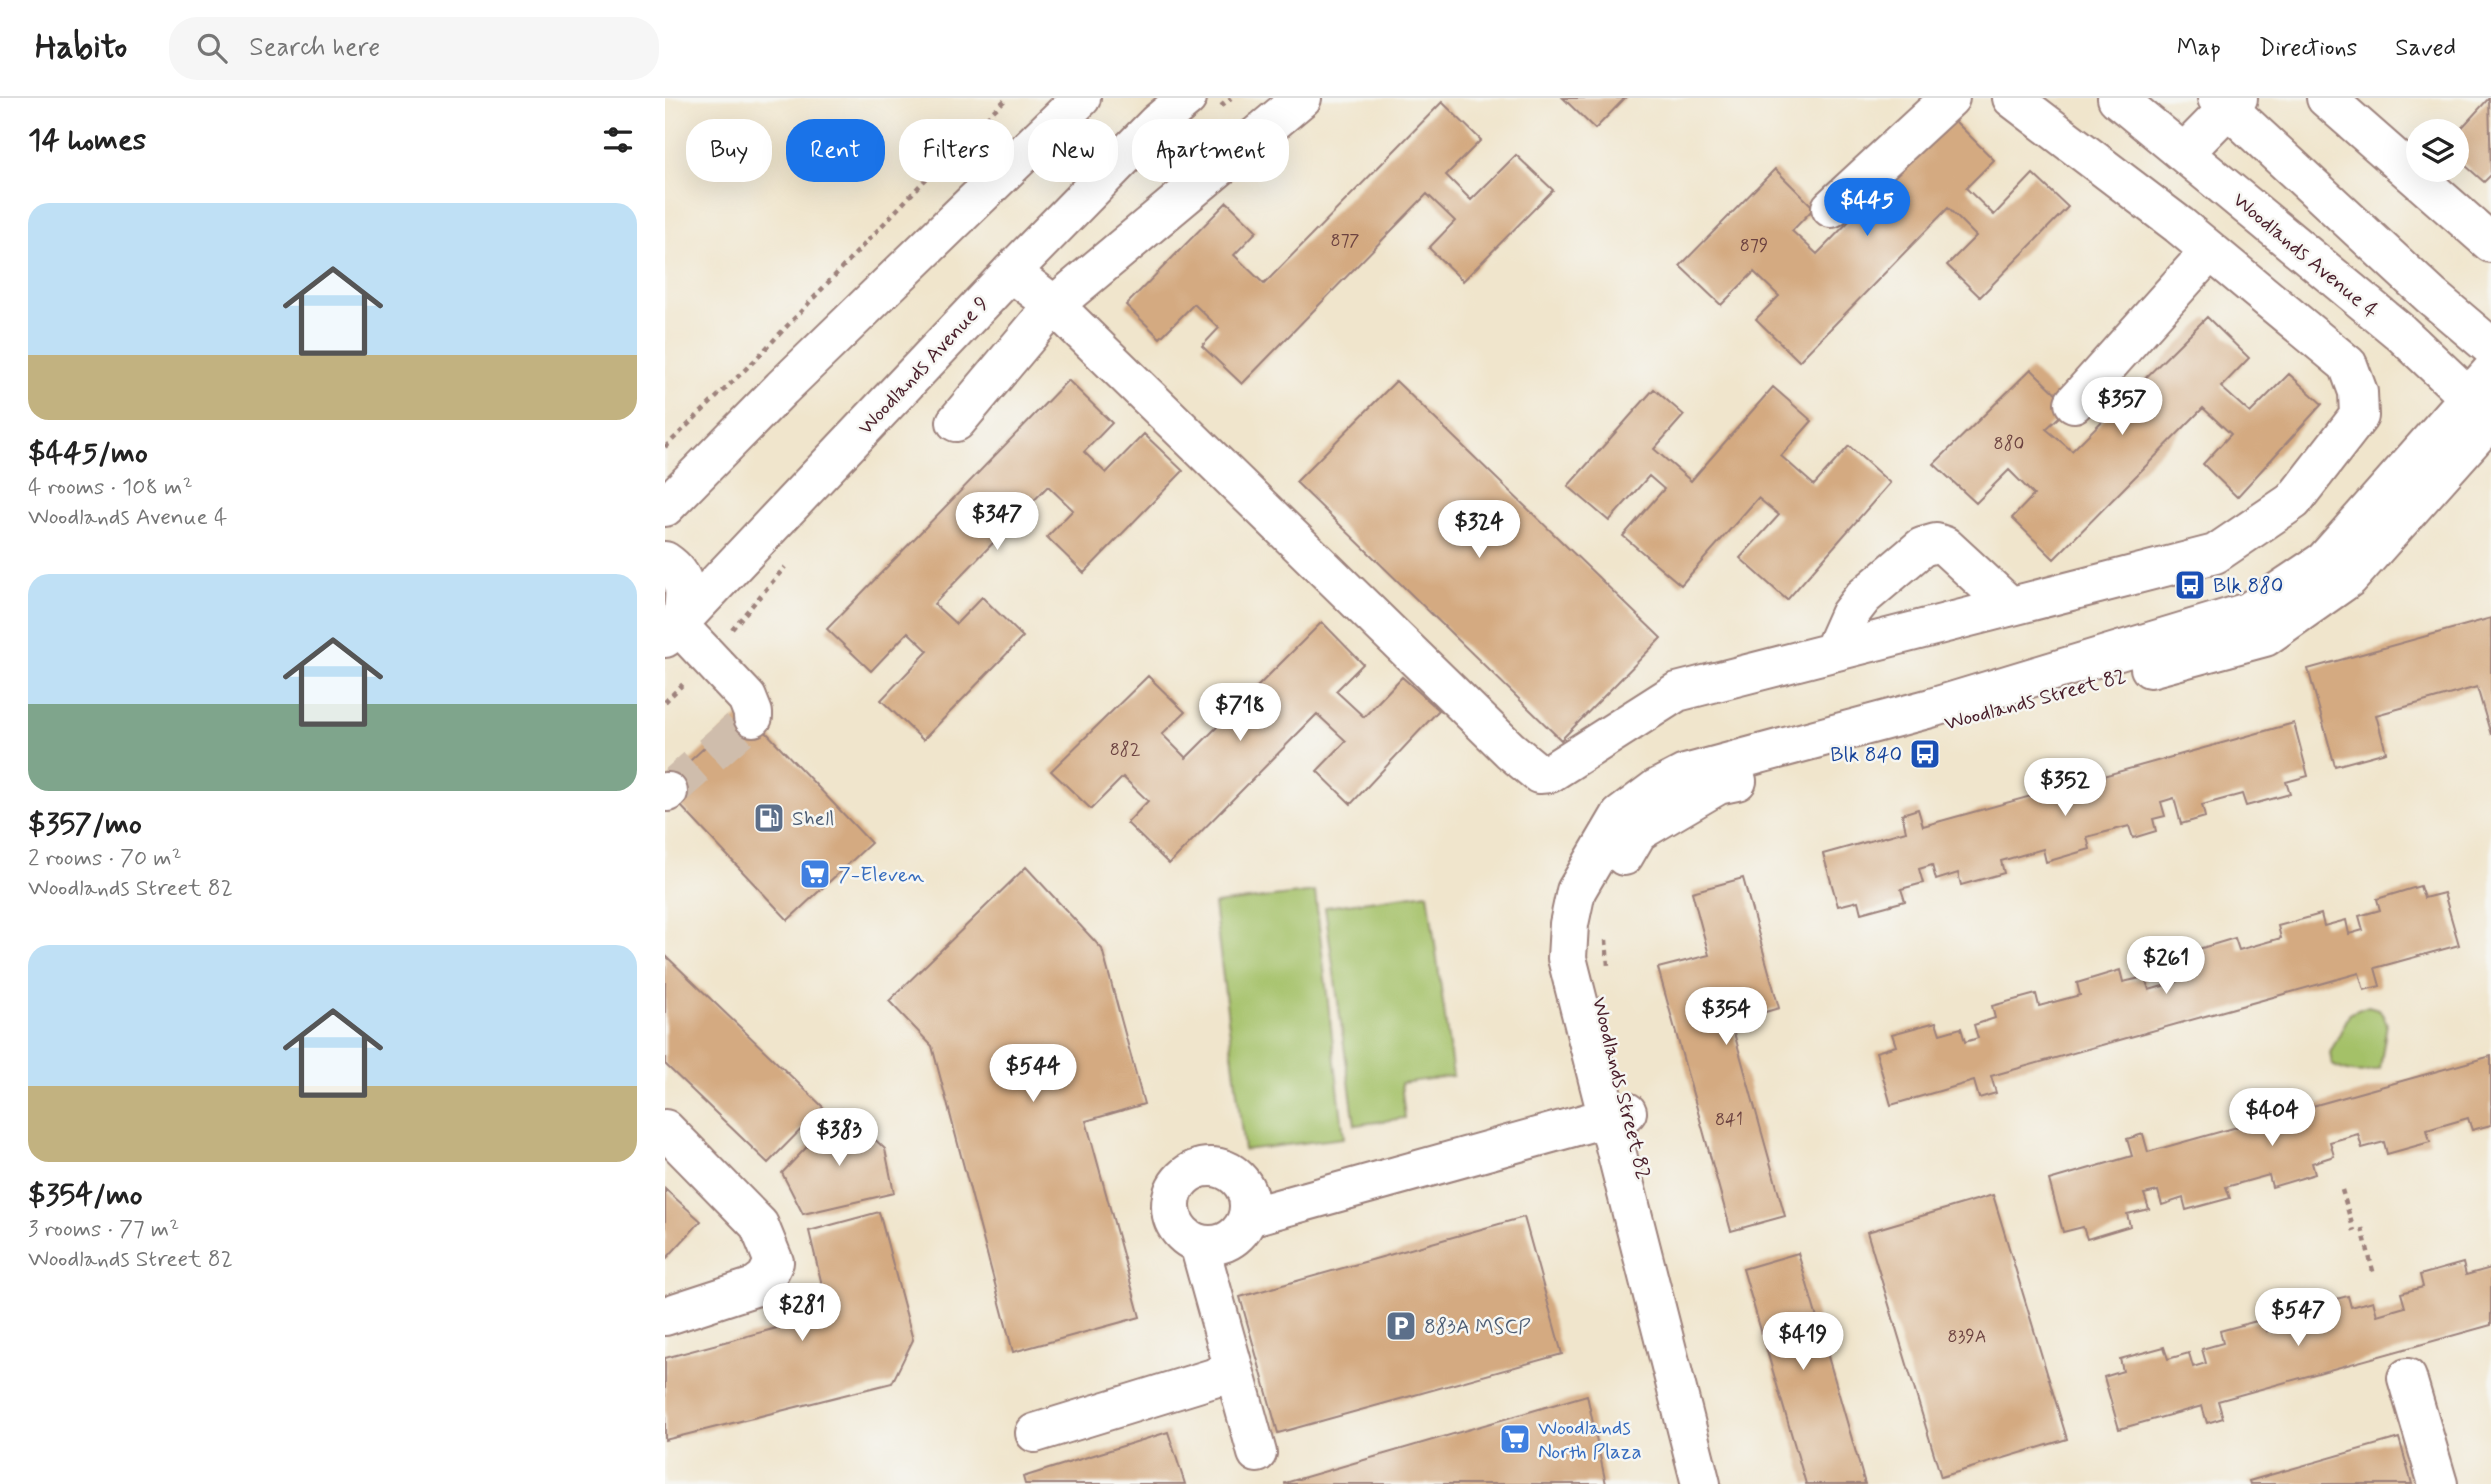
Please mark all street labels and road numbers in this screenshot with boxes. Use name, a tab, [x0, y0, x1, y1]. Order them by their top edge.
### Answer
street label: Woodlands Avenue 4	[2227, 187, 2384, 325]
street label: Woodlands Avenue 9	[852, 290, 995, 441]
street label: Woodlands Street 82	[1941, 662, 2129, 738]
street label: Woodlands Street 82	[1585, 994, 1657, 1182]

